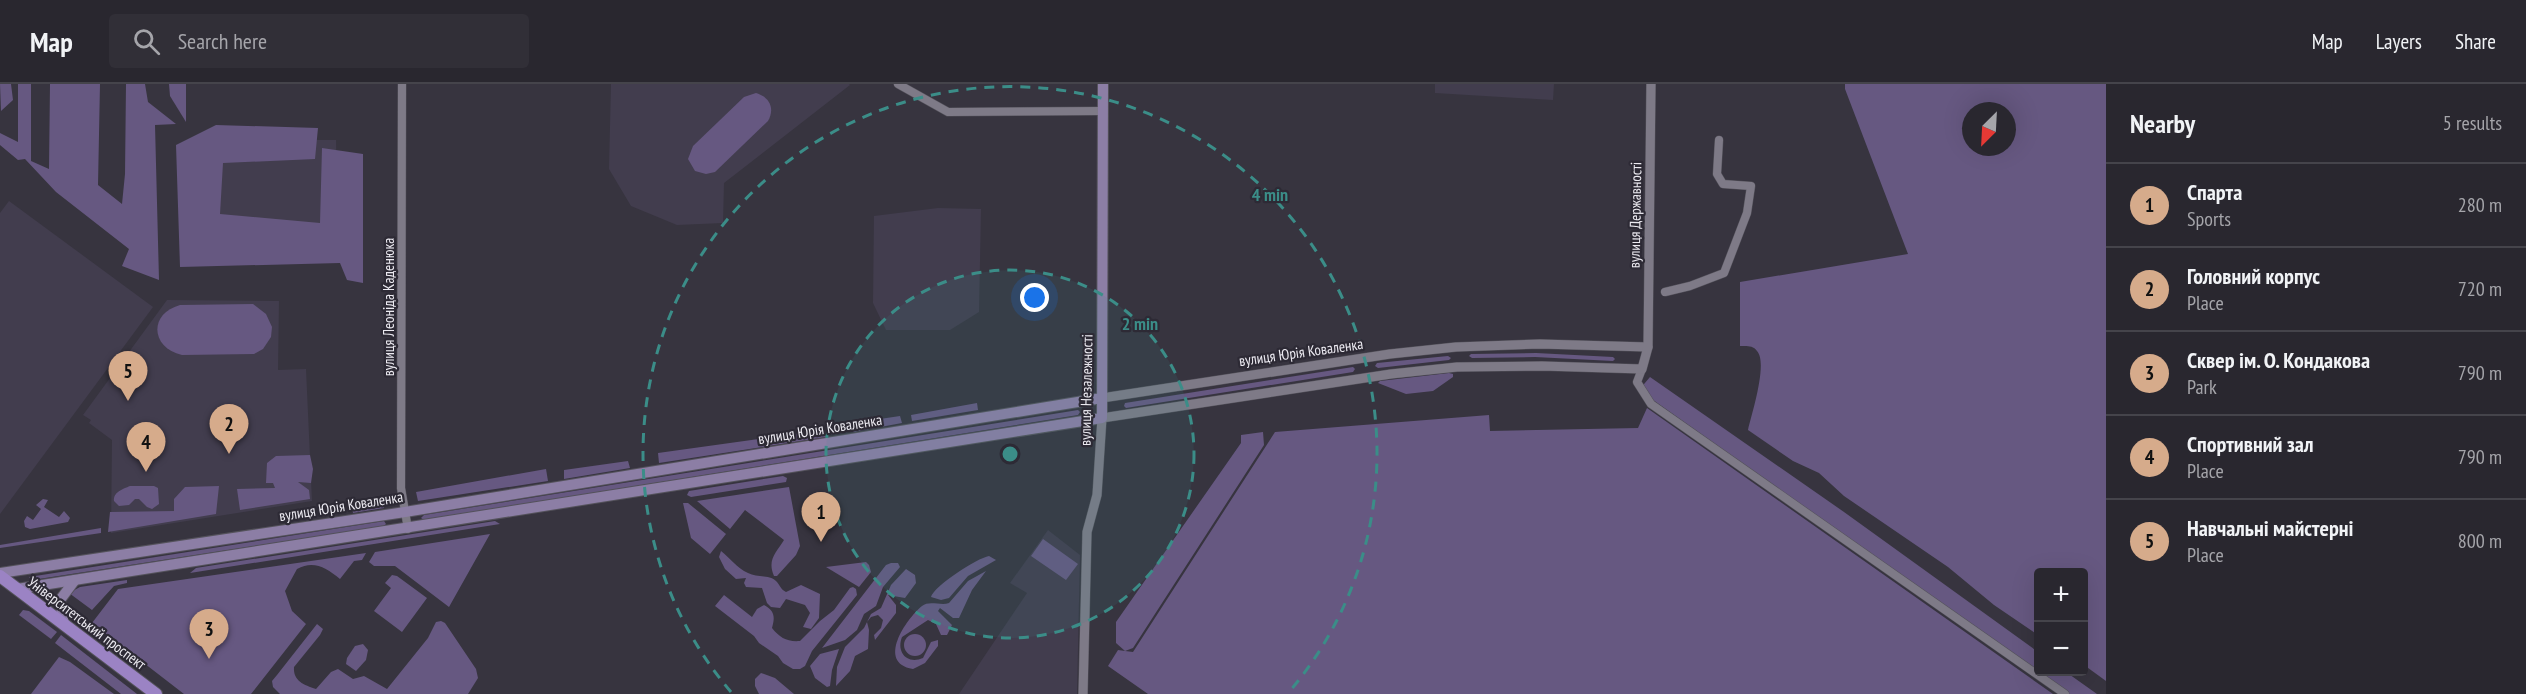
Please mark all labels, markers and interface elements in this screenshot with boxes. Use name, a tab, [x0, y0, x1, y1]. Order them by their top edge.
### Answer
search box	[109, 14, 529, 68]
text: Map	[30, 23, 73, 60]
icon: search	[130, 25, 163, 58]
text: Search here	[178, 27, 267, 55]
text: Map	[2312, 28, 2343, 55]
text: Layers	[2376, 28, 2422, 55]
text: Share	[2455, 28, 2496, 55]
north arrow	[1962, 102, 2016, 156]
text: Nearby	[2130, 107, 2195, 140]
text: 5 results	[2443, 110, 2502, 136]
street label: вулиця Державності	[1625, 162, 1645, 268]
text: Спарта	[2187, 178, 2242, 206]
text: 4 min	[1252, 183, 1288, 206]
text: 1	[2145, 192, 2154, 218]
text: 280 m	[2458, 192, 2502, 218]
text: Sports	[2187, 206, 2231, 232]
street label: вулиця Леоніда Каденюка	[379, 238, 398, 376]
text: Головний корпус	[2187, 262, 2320, 290]
text: 2	[2145, 276, 2154, 302]
text: 720 m	[2458, 276, 2502, 302]
your location	[1020, 283, 1049, 312]
text: Place	[2187, 290, 2224, 316]
text: 2 min	[1122, 312, 1158, 335]
street label: вулиця Незалежності	[1076, 334, 1096, 446]
street label: вулиця Юрія Коваленка	[1238, 334, 1364, 370]
text: Сквер ім. О. Кондакова	[2187, 346, 2370, 374]
pin: 5	[108, 352, 148, 401]
text: 3	[2145, 360, 2154, 386]
text: 790 m	[2458, 360, 2502, 386]
text: Park	[2187, 374, 2217, 400]
pin: 2	[210, 404, 248, 454]
street label: вулиця Юрія Коваленка	[757, 410, 883, 448]
pin: 4	[126, 422, 166, 472]
text: Спортивний зал	[2187, 430, 2313, 458]
centre of rings	[1000, 444, 1020, 464]
text: 4	[2145, 444, 2154, 470]
text: 790 m	[2458, 444, 2502, 470]
text: Place	[2187, 458, 2224, 484]
street label: вулиця Юрія Коваленка	[278, 487, 404, 525]
pin: 1	[802, 492, 840, 542]
text: Навчальні майстерні	[2187, 514, 2353, 542]
text: 5	[2145, 528, 2154, 554]
text: 800 m	[2458, 528, 2502, 554]
text: Place	[2187, 542, 2224, 568]
map controls	[2034, 568, 2088, 676]
button: +	[2034, 568, 2088, 622]
street label: Університетський проспект	[24, 572, 150, 674]
pin: 3	[190, 610, 228, 659]
button: −	[2034, 622, 2088, 676]

